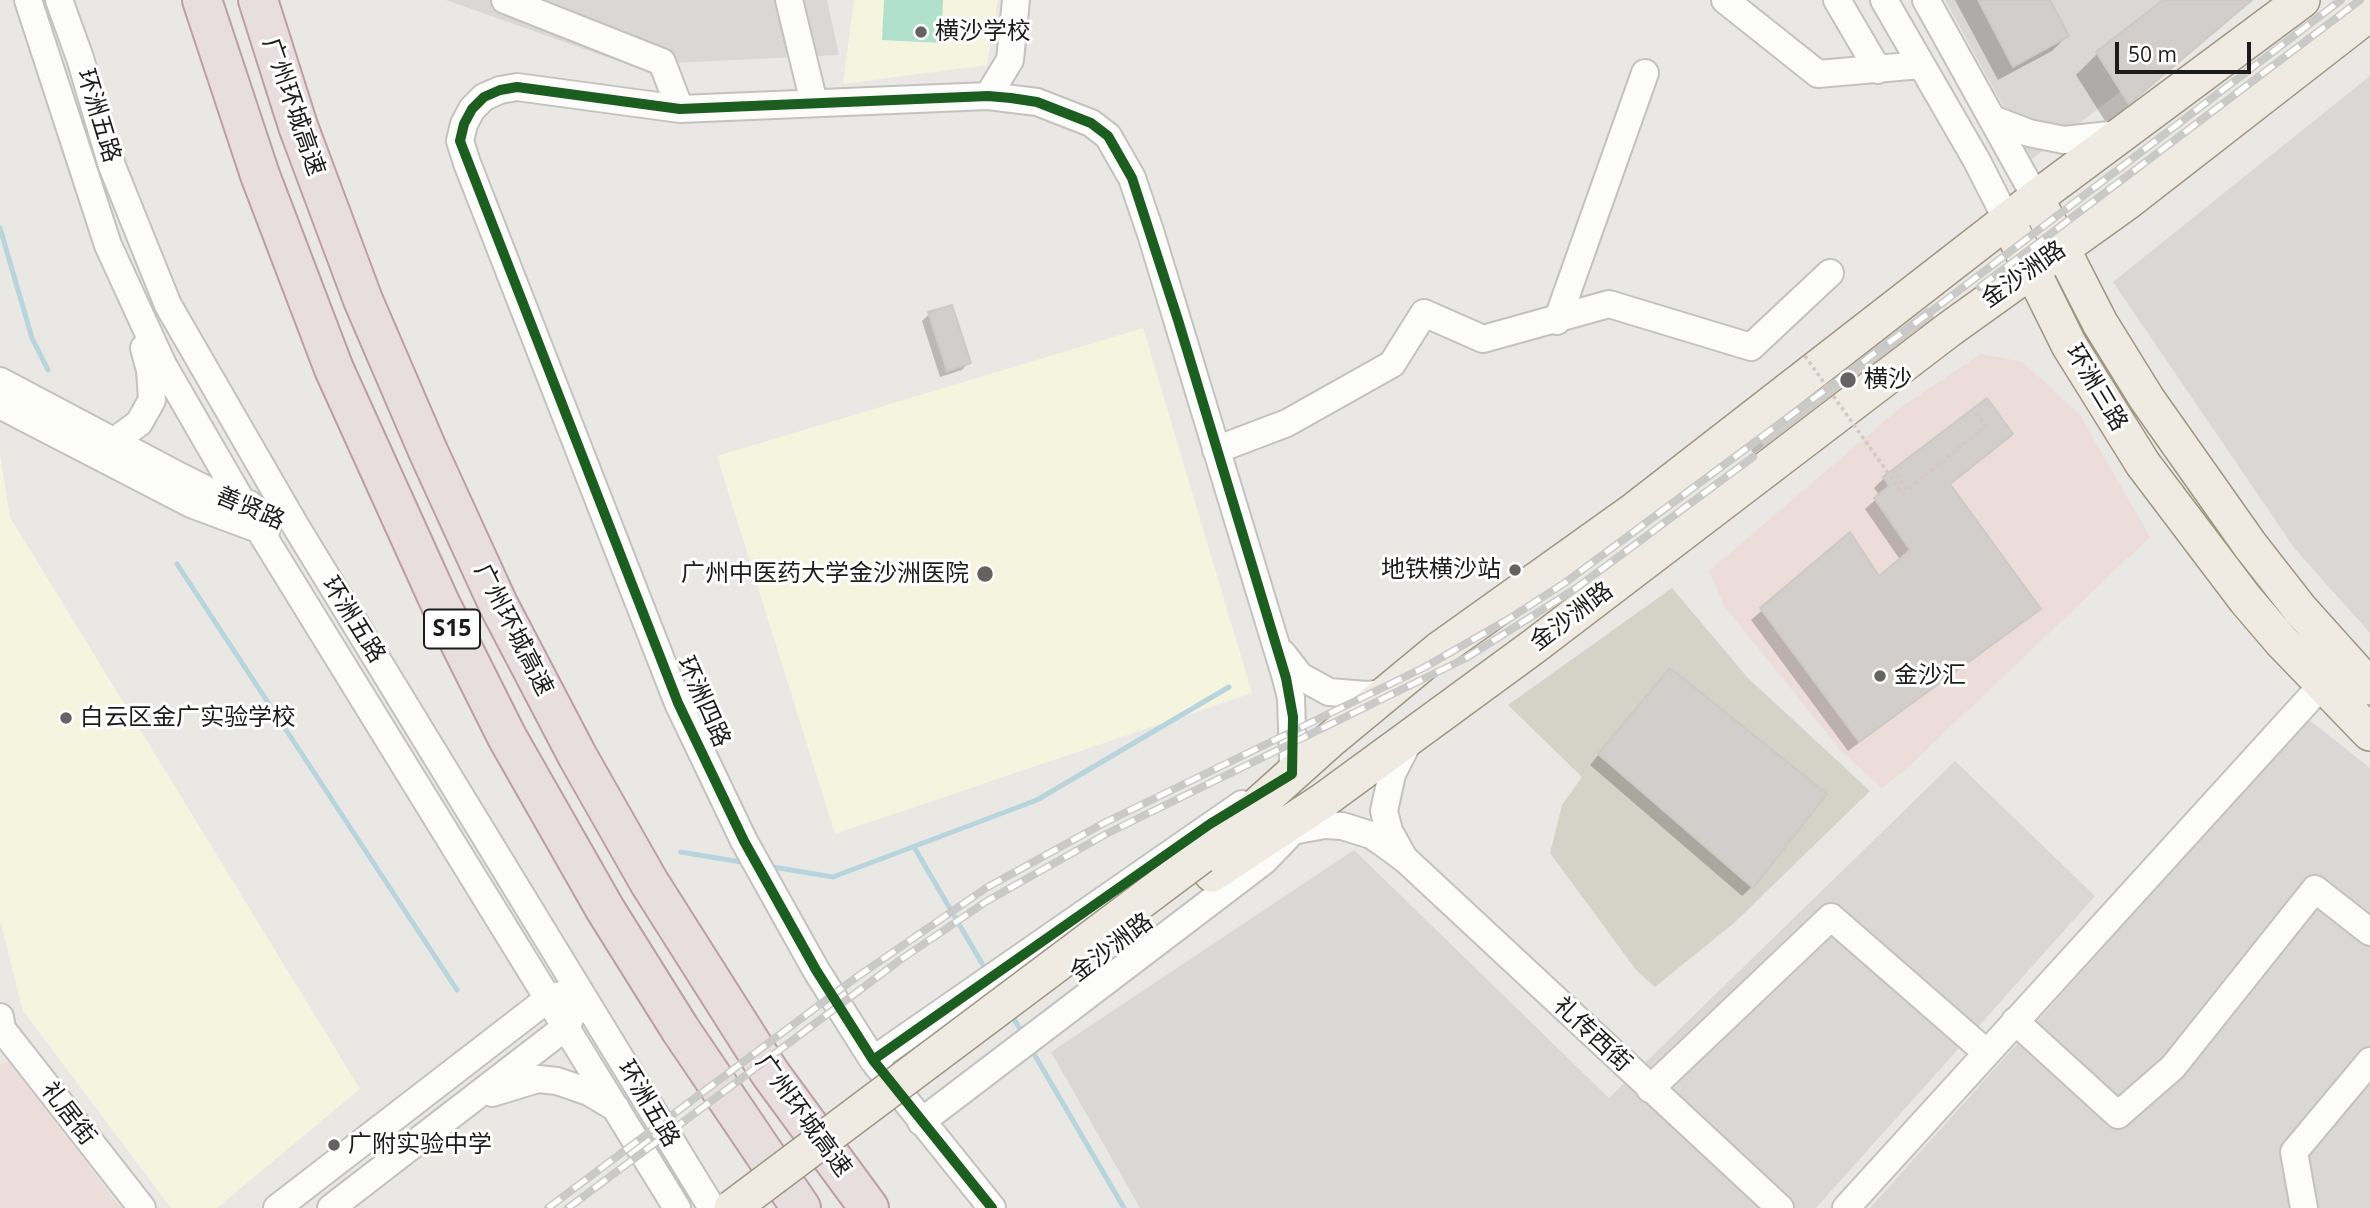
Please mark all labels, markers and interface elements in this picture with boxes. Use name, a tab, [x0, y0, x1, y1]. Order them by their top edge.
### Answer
place label: 横沙学校	[935, 18, 1031, 46]
marker: 横沙学校	[913, 24, 929, 40]
scale bar	[2118, 28, 2254, 72]
street label: 广州环城高速	[256, 34, 330, 180]
text: 50 m	[2128, 40, 2177, 68]
street label: 环洲五路	[70, 66, 126, 166]
street label: 金沙洲路	[1976, 236, 2072, 314]
street label: 环洲三路	[2059, 339, 2133, 437]
place label: 横沙	[1864, 366, 1912, 394]
marker: 横沙	[1838, 370, 1858, 390]
street label: 善贤路	[211, 482, 289, 536]
place label: 地铁横沙站	[1381, 556, 1501, 584]
street label: 广州环城高速	[467, 559, 559, 701]
place label: 广州中医药大学金沙洲医院	[681, 560, 969, 588]
marker: 地铁横沙站	[1507, 562, 1523, 578]
marker: 广州中医药大学金沙洲医院	[975, 564, 995, 584]
street label: 环洲五路	[315, 572, 391, 668]
street label: 金沙洲路	[1525, 577, 1619, 657]
road number: S15	[424, 610, 480, 649]
street label: 环洲四路	[670, 652, 736, 752]
place label: 金沙汇	[1894, 662, 1966, 690]
marker: 金沙汇	[1872, 668, 1888, 684]
place label: 白云区金广实验学校	[80, 704, 296, 732]
marker: 白云区金广实验学校	[58, 710, 74, 726]
street label: 金沙洲路	[1065, 908, 1159, 988]
street label: 礼传西街	[1547, 992, 1637, 1078]
street label: 广州环城高速	[749, 1049, 857, 1183]
street label: 环洲五路	[611, 1055, 685, 1153]
street label: 礼居街	[34, 1077, 102, 1151]
place label: 广附实验中学	[348, 1131, 492, 1159]
marker: 广附实验中学	[326, 1137, 342, 1153]

